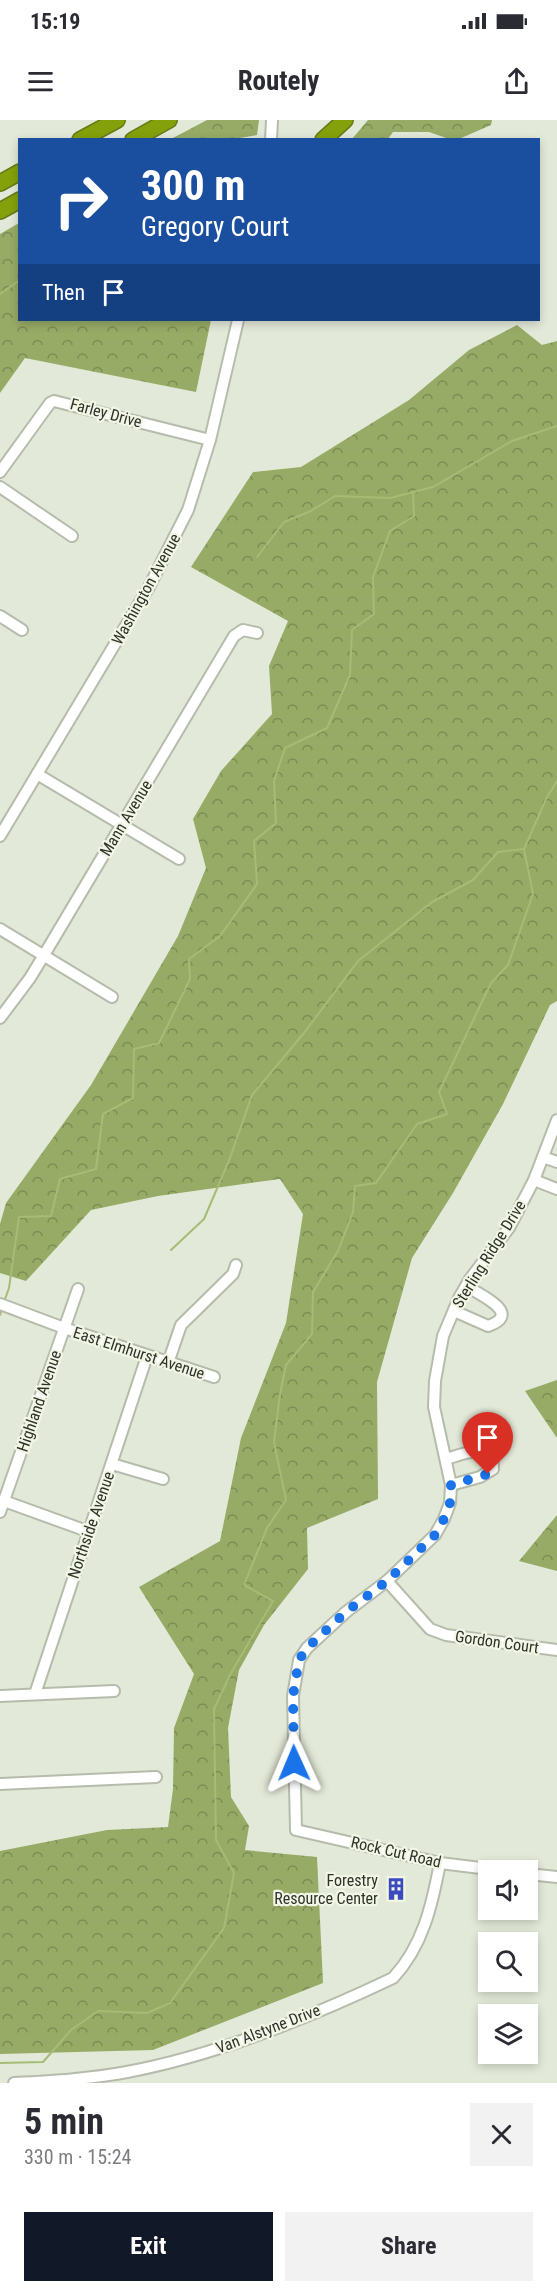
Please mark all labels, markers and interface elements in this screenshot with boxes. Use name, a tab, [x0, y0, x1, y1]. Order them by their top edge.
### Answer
text: 15:19	[30, 9, 81, 34]
icon: menu	[24, 65, 57, 98]
text: Routely	[238, 65, 319, 97]
icon: share	[500, 65, 533, 98]
text: 300 m	[141, 161, 246, 210]
icon: right	[42, 162, 120, 240]
text: Gregory Court	[141, 211, 289, 243]
icon: arrive	[97, 276, 130, 309]
text: Then	[42, 280, 85, 305]
street label: Farley Drive	[68, 394, 144, 432]
street label: Washington Avenue	[108, 530, 184, 648]
street label: Mann Avenue	[96, 777, 156, 859]
street label: Sterling Ridge Drive	[448, 1197, 530, 1311]
street label: East Elmhurst Avenue	[71, 1323, 207, 1383]
street label: Highland Avenue	[13, 1348, 65, 1454]
pin	[462, 1412, 513, 1474]
icon: arrive	[471, 1421, 504, 1454]
street label: Northside Avenue	[64, 1469, 118, 1581]
street label: Gordon Court	[454, 1627, 540, 1657]
position arrow	[262, 1731, 326, 1795]
street label: Rock Cut Road	[349, 1832, 443, 1872]
map controls	[478, 1860, 538, 2064]
button: sound	[478, 1860, 538, 1920]
place label: Forestry Resource Center	[274, 1871, 378, 1908]
building icon: Forestry Resource Center	[383, 1876, 409, 1902]
button: search	[478, 1932, 538, 1992]
street label: Van Alstyne Drive	[213, 2000, 323, 2058]
button: layers	[478, 2004, 538, 2064]
text: 5 min	[24, 2101, 104, 2143]
button: close	[470, 2103, 533, 2166]
text: 330 m · 15:24	[24, 2145, 131, 2169]
button: Exit	[24, 2212, 273, 2281]
button: Share	[285, 2212, 533, 2281]

